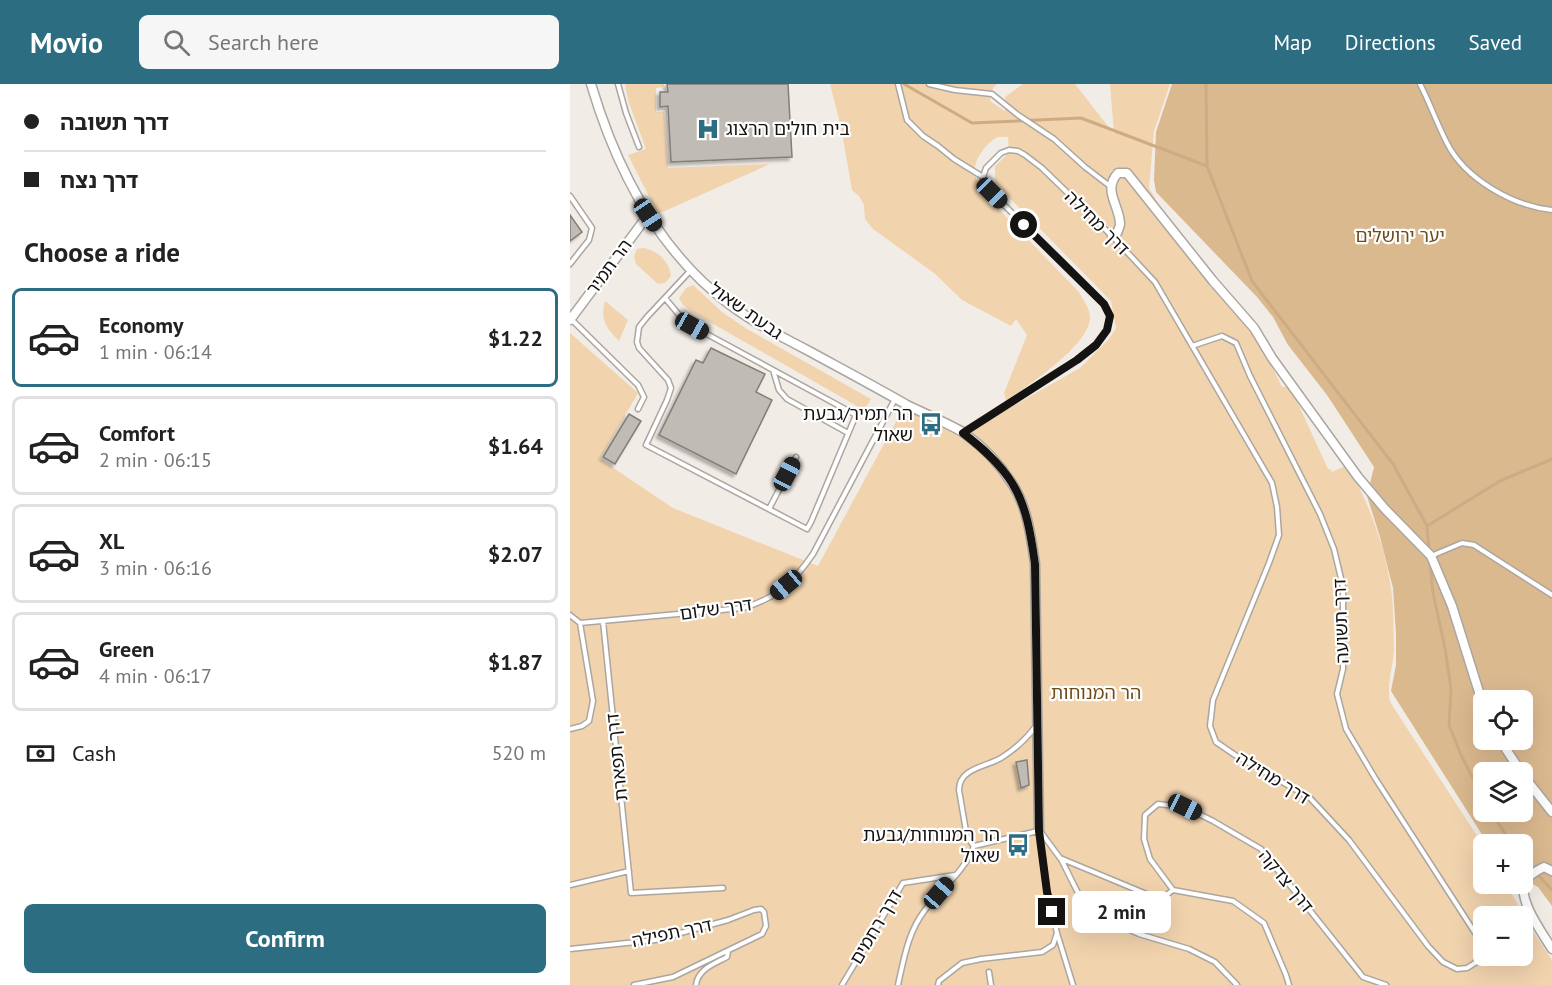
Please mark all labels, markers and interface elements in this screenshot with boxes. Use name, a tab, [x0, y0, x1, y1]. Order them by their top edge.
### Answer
search box	[139, 15, 559, 69]
text: Movio	[30, 24, 103, 61]
icon: search	[160, 26, 193, 59]
text: Search here	[208, 28, 319, 56]
text: Map	[1273, 29, 1312, 56]
text: Directions	[1345, 29, 1436, 56]
text: Saved	[1469, 29, 1522, 56]
text: דרך תשובה	[60, 108, 169, 136]
hospital icon: בית חולים הרצוג	[695, 116, 721, 142]
place label: בית חולים הרצוג	[726, 117, 850, 140]
text: דרך נצח	[60, 166, 138, 194]
car	[973, 174, 1011, 212]
street label: דרך מחילה	[1060, 185, 1135, 260]
car	[630, 195, 666, 235]
route start	[1010, 211, 1037, 238]
park label: יער ירושלים	[1355, 224, 1445, 247]
street label: הר תמיר	[581, 234, 637, 299]
text: Choose a ride	[24, 235, 180, 269]
street label: גבעת שאול	[705, 277, 788, 344]
car	[672, 309, 712, 343]
icon: car	[27, 311, 81, 365]
text: Economy	[99, 311, 183, 339]
text: $1.22	[488, 324, 543, 352]
text: 1 min · 06:14	[99, 339, 212, 365]
place label: הר תמיר/גבעת שאול	[803, 402, 913, 446]
bus stop icon: הר תמיר/גבעת שאול	[918, 411, 944, 437]
icon: car	[27, 419, 81, 473]
text: Comfort	[99, 419, 175, 447]
text: $1.64	[488, 432, 543, 460]
text: 2 min · 06:15	[99, 447, 212, 473]
car	[771, 454, 803, 494]
icon: car	[27, 527, 81, 581]
text: XL	[99, 527, 124, 555]
text: $2.07	[488, 540, 543, 568]
text: 3 min · 06:16	[99, 555, 212, 581]
car	[766, 567, 806, 603]
street label: דרך תשועה	[1328, 578, 1353, 664]
street label: דרך שלום	[678, 592, 754, 625]
icon: car	[27, 635, 81, 689]
text: Green	[99, 635, 154, 663]
text: $1.87	[488, 648, 543, 676]
text: 4 min · 06:17	[99, 663, 212, 689]
park label: הר המנוחות	[1051, 681, 1141, 704]
map controls	[1473, 690, 1533, 966]
button: locate	[1473, 690, 1533, 750]
street label: דרך תפארת	[600, 712, 633, 802]
icon: cash	[24, 737, 57, 770]
text: Cash	[72, 739, 116, 767]
text: 520 m	[492, 740, 546, 766]
street label: דרך מחילה	[1232, 746, 1315, 809]
button: layers	[1473, 762, 1533, 822]
car	[1165, 791, 1205, 823]
place label: הר המנוחות/גבעת שאול	[863, 823, 1000, 867]
bus stop icon: הר המנוחות/גבעת שאול	[1005, 832, 1031, 858]
button: +	[1473, 834, 1533, 894]
street label: דרך צדקה	[1254, 844, 1319, 917]
car	[920, 874, 958, 912]
street label: דרך רחמים	[844, 885, 907, 968]
callout: 2 min	[1073, 891, 1172, 933]
route end	[1038, 898, 1065, 925]
text: 2 min	[1097, 899, 1146, 925]
button: Confirm	[24, 904, 546, 973]
button: −	[1473, 906, 1533, 966]
street label: דרך תפילה	[630, 913, 714, 952]

